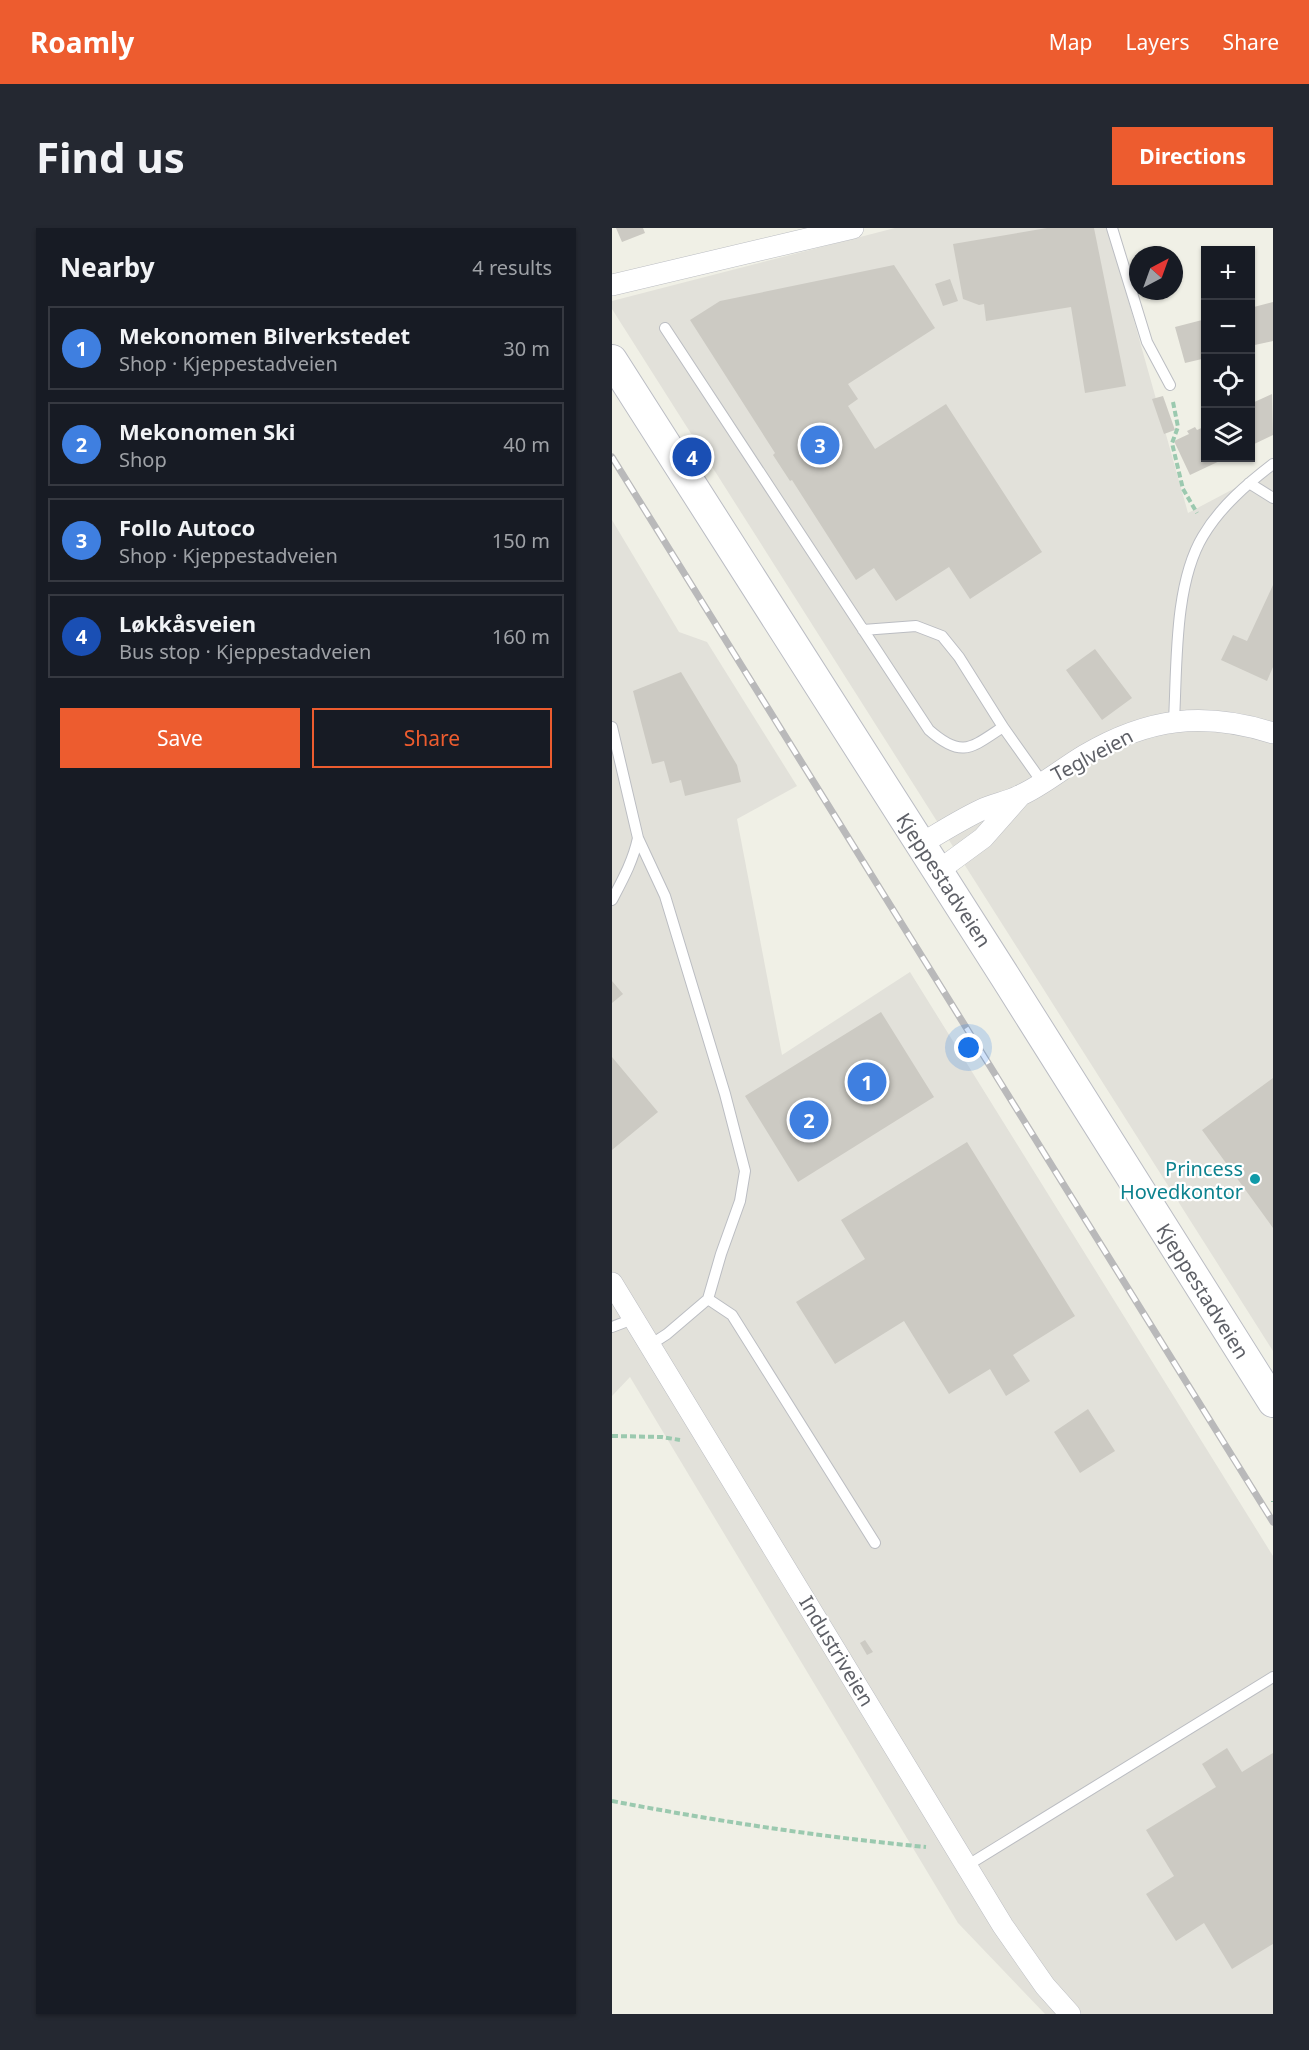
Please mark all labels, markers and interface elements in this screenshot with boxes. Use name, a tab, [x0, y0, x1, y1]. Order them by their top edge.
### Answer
text: Roamly	[30, 23, 134, 61]
text: Map	[1049, 28, 1093, 56]
text: Layers	[1126, 28, 1190, 56]
text: Share	[1223, 28, 1279, 56]
button: Directions	[1112, 127, 1273, 185]
text: Find us	[36, 128, 185, 185]
north arrow	[1129, 246, 1183, 300]
map controls	[1201, 246, 1255, 462]
button: +	[1201, 246, 1255, 300]
text: Nearby	[60, 249, 155, 285]
text: 4 results	[472, 254, 552, 281]
button: −	[1201, 300, 1255, 354]
text: Mekonomen Bilverkstedet	[119, 320, 410, 350]
text: 1	[76, 335, 87, 362]
text: 30 m	[503, 335, 550, 362]
text: Shop · Kjeppestadveien	[119, 350, 338, 377]
button: locate	[1201, 354, 1255, 408]
button: layers	[1201, 408, 1255, 462]
text: Mekonomen Ski	[119, 416, 295, 446]
pin: 3	[800, 422, 840, 468]
text: 2	[76, 431, 87, 458]
text: 40 m	[503, 431, 550, 458]
pin: 4	[672, 434, 712, 480]
text: Shop	[119, 446, 167, 473]
text: Follo Autoco	[119, 512, 255, 542]
text: 3	[76, 527, 87, 554]
text: 150 m	[492, 527, 550, 554]
text: Shop · Kjeppestadveien	[119, 542, 338, 569]
text: Løkkåsveien	[119, 608, 256, 638]
text: 4	[76, 623, 87, 650]
text: 160 m	[492, 623, 550, 650]
text: Bus stop · Kjeppestadveien	[119, 638, 371, 665]
button: Save	[60, 708, 300, 768]
button: Share	[312, 708, 552, 768]
street label: Teglveien	[1047, 722, 1137, 788]
street label: Kjeppestadveien	[890, 808, 998, 952]
your location	[954, 1033, 983, 1062]
pin: 1	[848, 1060, 886, 1104]
pin: 2	[790, 1098, 828, 1142]
place label: Princess Hovedkontor	[1120, 1155, 1243, 1205]
marker: Princess Hovedkontor	[1248, 1172, 1262, 1186]
street label: Kjeppestadveien	[1150, 1218, 1256, 1364]
street label: Industriveien	[793, 1591, 881, 1711]

